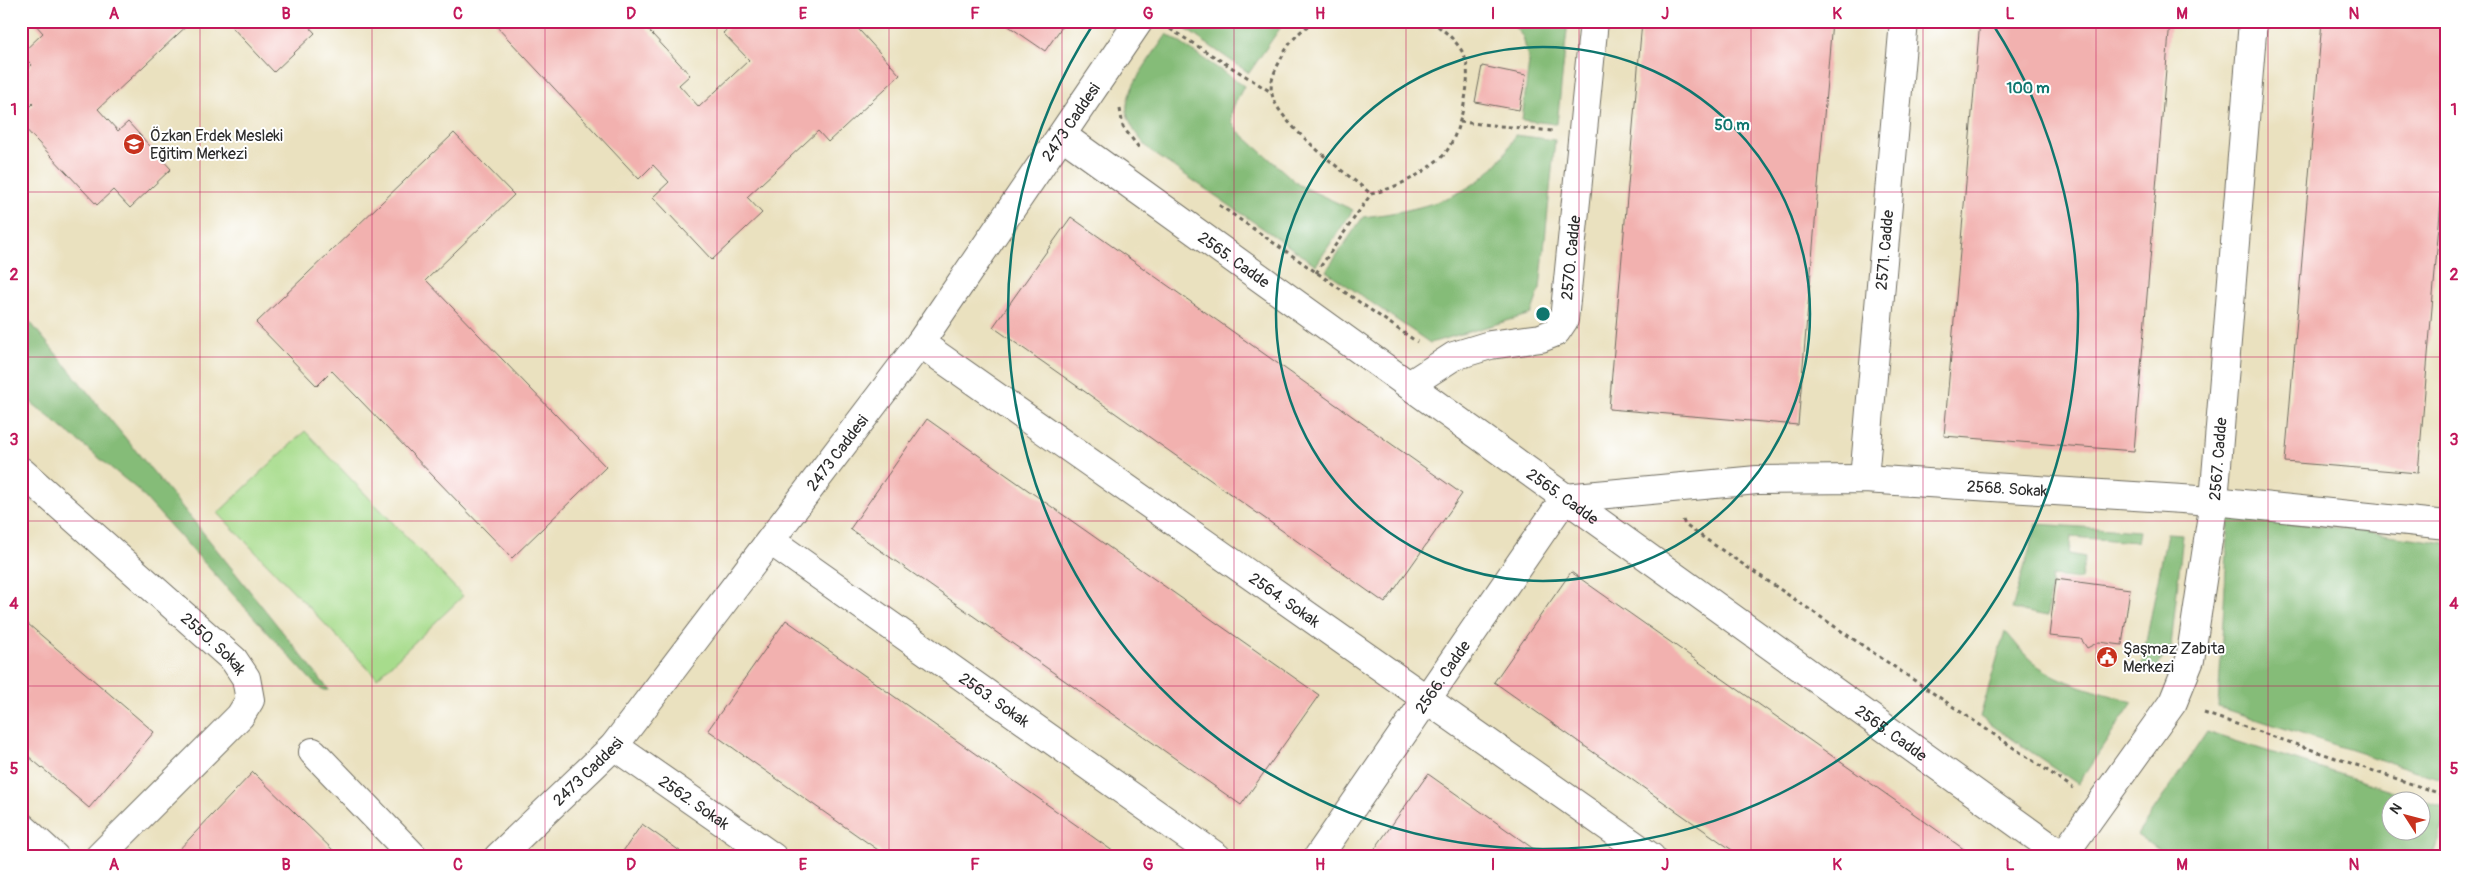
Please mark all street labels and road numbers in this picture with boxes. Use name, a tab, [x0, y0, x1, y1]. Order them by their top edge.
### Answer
street label: 2473 Caddesi	[1038, 79, 1105, 165]
street label: 2571. Cadde	[1872, 209, 1898, 291]
street label: 2570. Cadde	[1557, 214, 1585, 301]
street label: 2565. Cadde	[1194, 228, 1274, 293]
street label: 2473 Caddesi	[802, 411, 873, 495]
street label: 2567. Cadde	[2205, 417, 2232, 501]
street label: 2565. Cadde	[1522, 464, 1602, 529]
street label: 2568. Sokak	[1966, 476, 2048, 502]
street label: 2564. Sokak	[1245, 569, 1324, 632]
street label: 2550. Sokak	[176, 609, 250, 679]
street label: 2566. Cadde	[1411, 637, 1475, 718]
street label: 2563. Sokak	[955, 668, 1033, 732]
street label: 2565. Cadde	[1851, 701, 1931, 766]
street label: 2473 Caddesi	[549, 734, 628, 810]
street label: 2562. Sokak	[655, 771, 733, 835]

